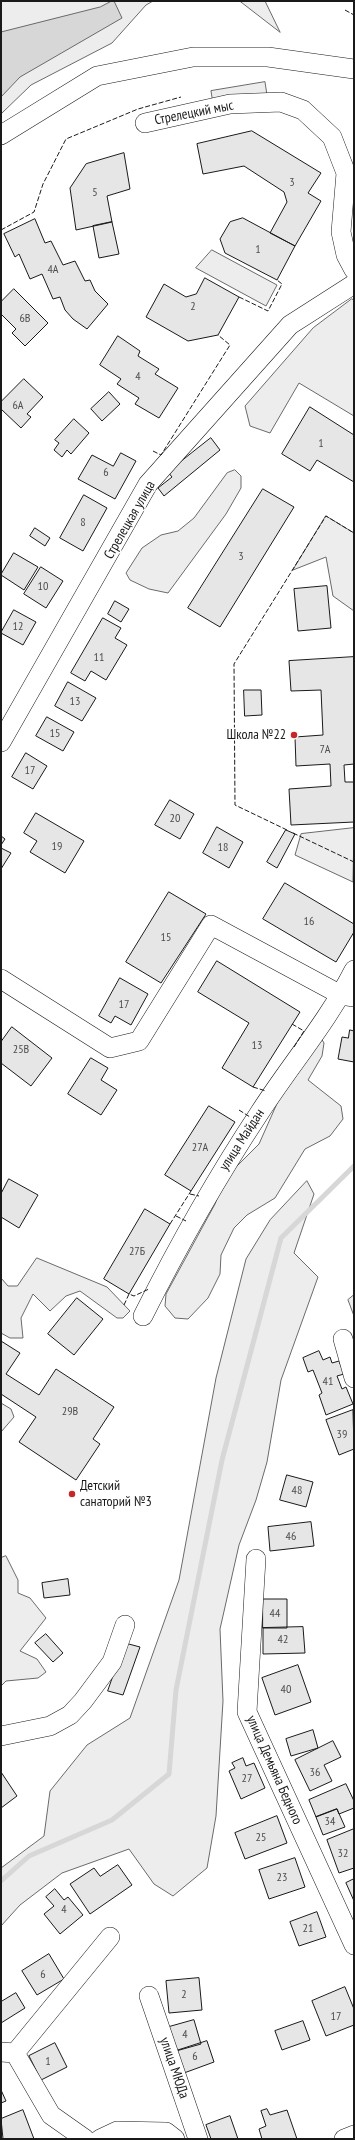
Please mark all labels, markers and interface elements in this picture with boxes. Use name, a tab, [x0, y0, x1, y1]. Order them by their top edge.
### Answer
street label: Стрелецкий мыс	[153, 97, 235, 129]
house number: 3	[289, 176, 295, 190]
house number: 5	[92, 186, 98, 200]
house number: 1	[255, 243, 261, 257]
house number: 4А	[47, 263, 59, 277]
house number: 2	[190, 300, 196, 314]
house number: 6В	[19, 312, 31, 326]
house number: 4	[135, 370, 141, 384]
house number: 6А	[12, 399, 24, 413]
house number: 1	[318, 437, 324, 451]
house number: 6	[103, 466, 109, 480]
street label: Стрелецкая улица	[101, 478, 159, 562]
house number: 8	[80, 516, 86, 530]
house number: 3	[238, 550, 244, 564]
house number: 10	[38, 580, 48, 594]
house number: 12	[13, 620, 23, 634]
house number: 11	[94, 651, 104, 665]
house number: 13	[70, 695, 80, 709]
house number: 15	[50, 727, 60, 741]
place label: Школа №22	[226, 727, 286, 743]
marker: Школа №22	[289, 730, 299, 740]
house number: 7А	[319, 743, 331, 757]
house number: 17	[25, 764, 35, 778]
house number: 20	[170, 812, 180, 826]
house number: 19	[52, 840, 62, 854]
house number: 18	[218, 841, 228, 855]
house number: 16	[304, 915, 314, 929]
house number: 15	[161, 931, 171, 945]
house number: 17	[119, 998, 129, 1012]
house number: 13	[252, 1039, 262, 1053]
house number: 25В	[13, 1043, 29, 1057]
street label: улица Майдан	[216, 1106, 268, 1174]
house number: 27А	[192, 1141, 208, 1155]
house number: 27Б	[129, 1245, 145, 1259]
house number: 41	[323, 1375, 333, 1389]
house number: 29В	[62, 1405, 78, 1419]
house number: 39	[337, 1428, 347, 1442]
place label: Детский санаторий №3	[80, 1478, 152, 1510]
house number: 48	[292, 1484, 302, 1498]
marker: Детский санаторий №3	[67, 1489, 77, 1499]
house number: 46	[286, 1530, 296, 1544]
house number: 44	[270, 1607, 280, 1621]
house number: 42	[278, 1633, 288, 1647]
house number: 40	[281, 1683, 291, 1697]
street label: улица Демьяна Бедного	[242, 1713, 306, 1827]
house number: 36	[310, 1766, 320, 1780]
house number: 27	[242, 1772, 252, 1786]
house number: 34	[325, 1815, 335, 1829]
house number: 25	[256, 1831, 266, 1845]
house number: 32	[338, 1847, 348, 1861]
house number: 23	[277, 1871, 287, 1885]
house number: 4	[61, 1903, 67, 1917]
house number: 21	[303, 1922, 313, 1936]
house number: 6	[40, 1968, 46, 1982]
house number: 2	[181, 1988, 187, 2002]
house number: 17	[331, 2010, 341, 2024]
house number: 4	[182, 2028, 188, 2042]
street label: улица МЮДа	[156, 2035, 192, 2101]
house number: 6	[192, 2050, 198, 2064]
house number: 1	[45, 2055, 51, 2069]

